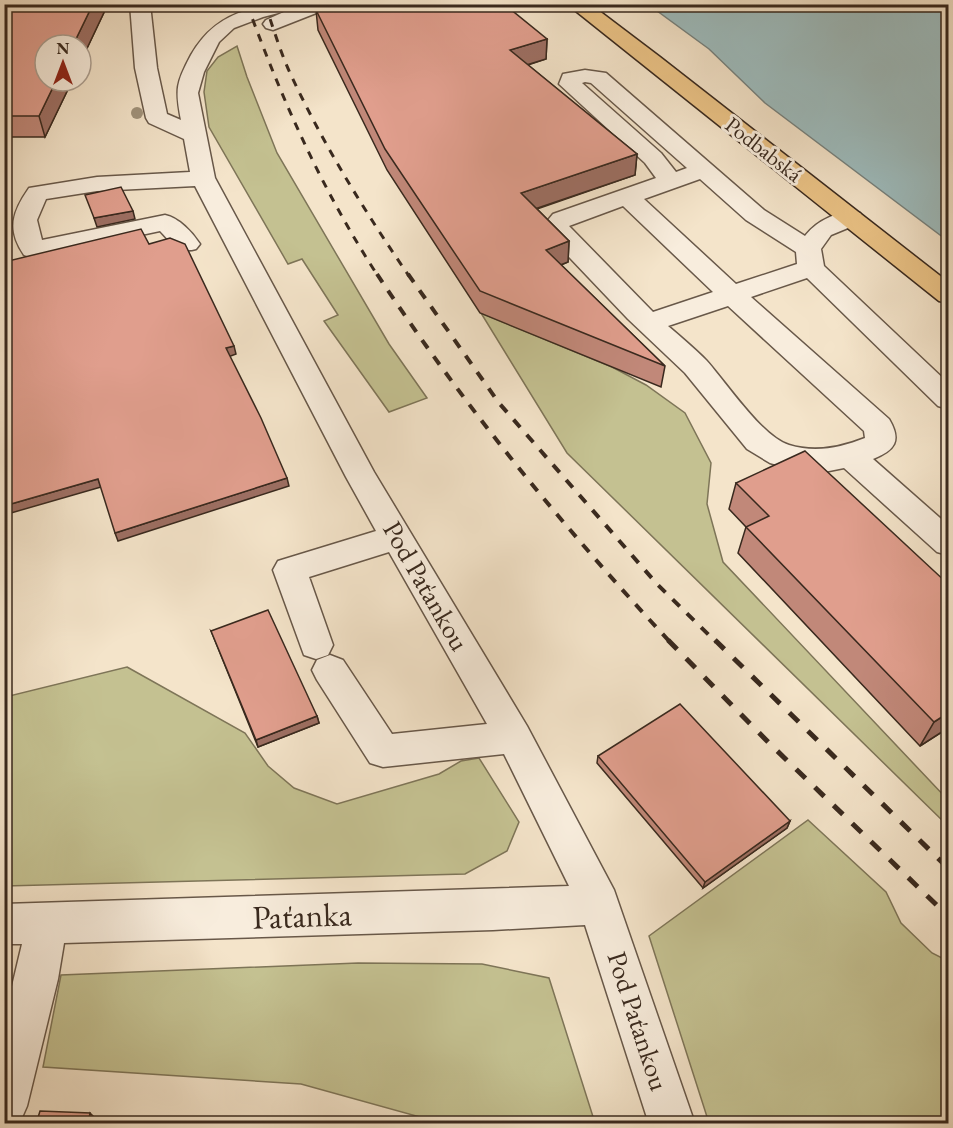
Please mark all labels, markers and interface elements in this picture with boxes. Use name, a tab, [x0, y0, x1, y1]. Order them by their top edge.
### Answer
north arrow	[33, 33, 93, 93]
text: N	[57, 38, 70, 59]
street label: Podbabská	[719, 110, 808, 189]
street label: Pod Paťankou	[375, 515, 478, 657]
street label: Paťanka	[252, 892, 353, 939]
street label: Pod Paťankou	[600, 947, 677, 1095]

